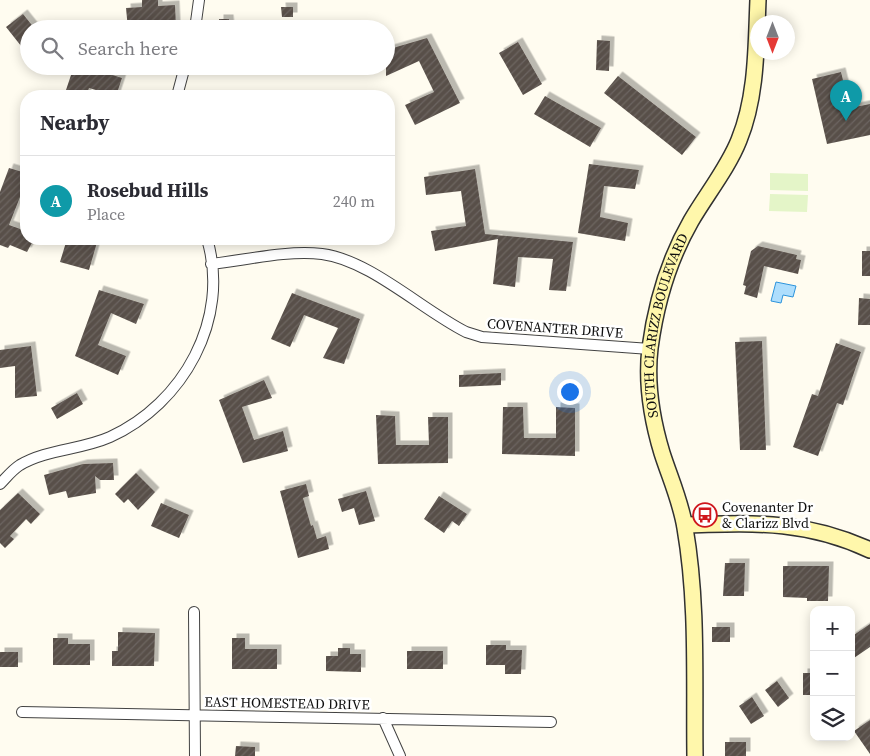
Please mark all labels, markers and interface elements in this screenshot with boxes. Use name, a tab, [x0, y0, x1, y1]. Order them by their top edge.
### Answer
north arrow	[750, 15, 795, 60]
search box	[20, 20, 395, 75]
icon: search	[38, 34, 66, 62]
text: Search here	[78, 35, 178, 61]
pin: A	[830, 80, 862, 121]
text: Nearby	[40, 108, 110, 137]
text: Rosebud Hills	[87, 177, 208, 203]
text: A	[51, 190, 61, 212]
text: 240 m	[333, 190, 375, 212]
text: Place	[87, 203, 125, 225]
street label: SOUTH CLARIZZ BOULEVARD	[639, 230, 693, 420]
street label: COVENANTER DRIVE	[486, 313, 624, 343]
your location	[557, 379, 583, 405]
place label: Covenanter Dr & Clarizz Blvd	[722, 497, 813, 533]
bus stop icon: Covenanter Dr & Clarizz Blvd	[692, 502, 718, 528]
map controls	[810, 606, 855, 741]
button: +	[810, 606, 855, 651]
button: −	[810, 651, 855, 696]
street label: EAST HOMESTEAD DRIVE	[204, 692, 370, 714]
button: layers	[810, 696, 855, 741]

